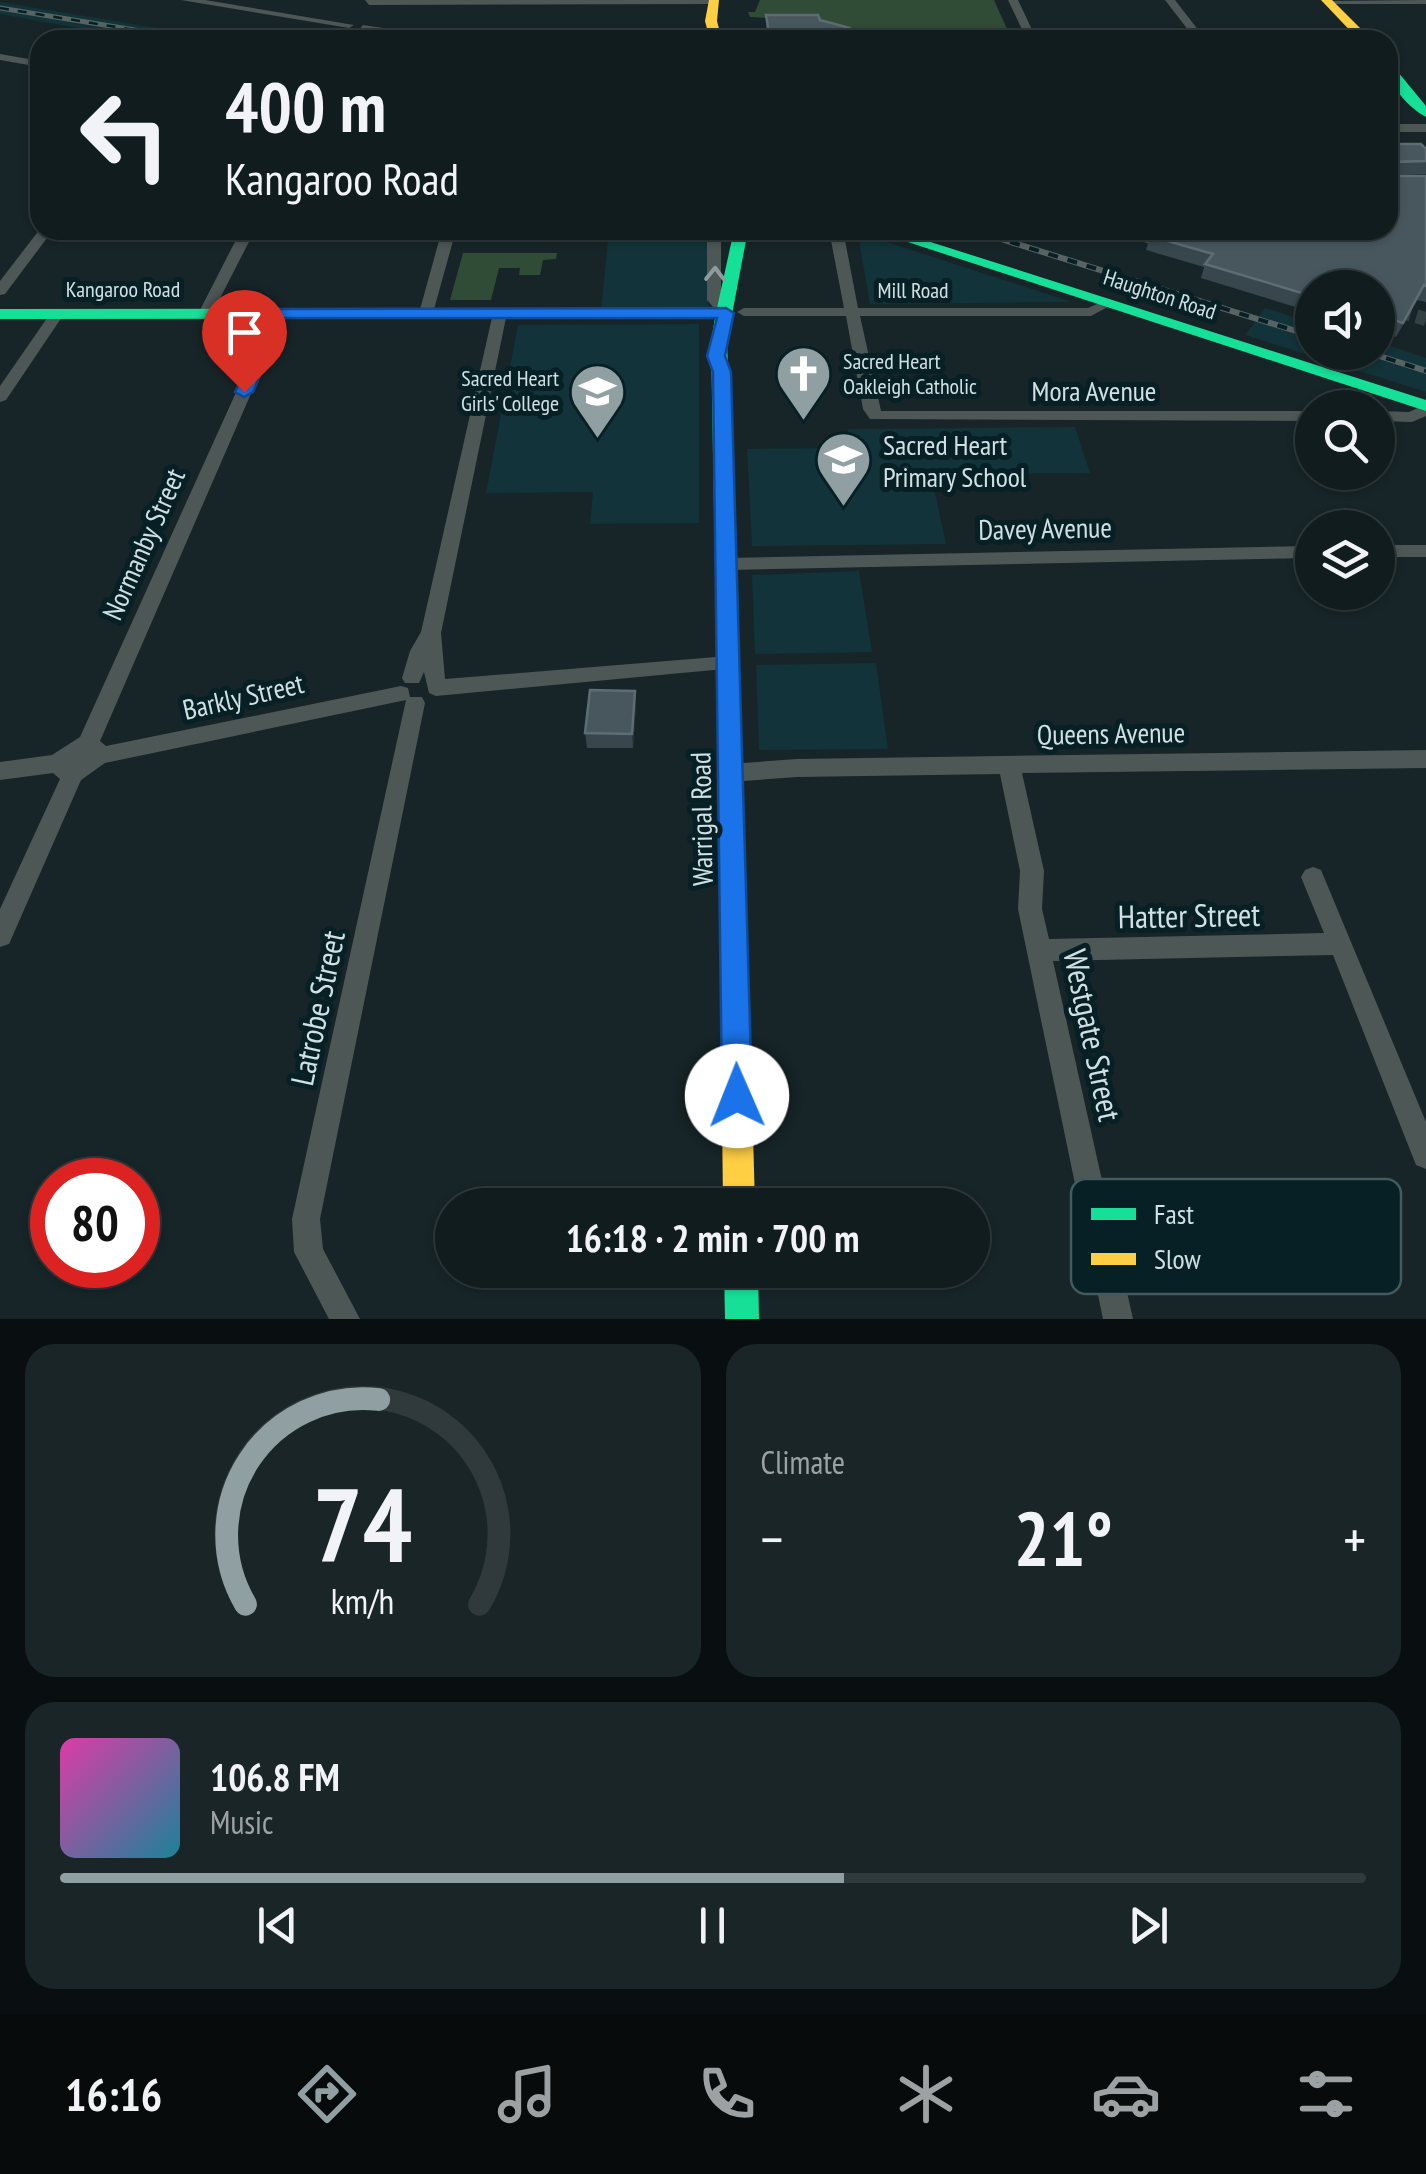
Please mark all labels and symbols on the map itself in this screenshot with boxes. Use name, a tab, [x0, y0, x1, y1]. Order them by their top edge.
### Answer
street label: Haughton Road	[1100, 263, 1220, 325]
one-way arrow	[704, 265, 725, 281]
street label: Kangaroo Road	[66, 275, 180, 303]
street label: Mill Road	[877, 276, 949, 304]
pin	[202, 290, 287, 393]
church icon: Sacred Heart Oakleigh Catholic	[774, 344, 834, 423]
place label: Sacred Heart Oakleigh Catholic	[843, 347, 977, 400]
school or university icon: Sacred Heart Girls' College	[568, 361, 628, 440]
place label: Sacred Heart Girls' College	[461, 364, 559, 417]
street label: Mora Avenue	[1032, 372, 1156, 409]
place label: Sacred Heart Primary School	[883, 426, 1027, 495]
school or university icon: Sacred Heart Primary School	[814, 430, 874, 509]
street label: Normanby Street	[93, 462, 193, 626]
street label: Davey Avenue	[978, 508, 1112, 548]
street label: Barkly Street	[179, 664, 307, 728]
street label: Queens Avenue	[1037, 713, 1185, 753]
street label: Warrigal Road	[681, 752, 721, 886]
street label: Hatter Street	[1117, 893, 1261, 937]
street label: Latrobe Street	[280, 927, 354, 1089]
street label: Westgate Street	[1054, 945, 1132, 1125]
position arrow	[685, 1044, 789, 1148]
speed limit sign: 80	[30, 1158, 160, 1288]
legend	[1071, 1179, 1401, 1294]
text: Fast	[1154, 1195, 1194, 1232]
text: Slow	[1154, 1240, 1201, 1277]

